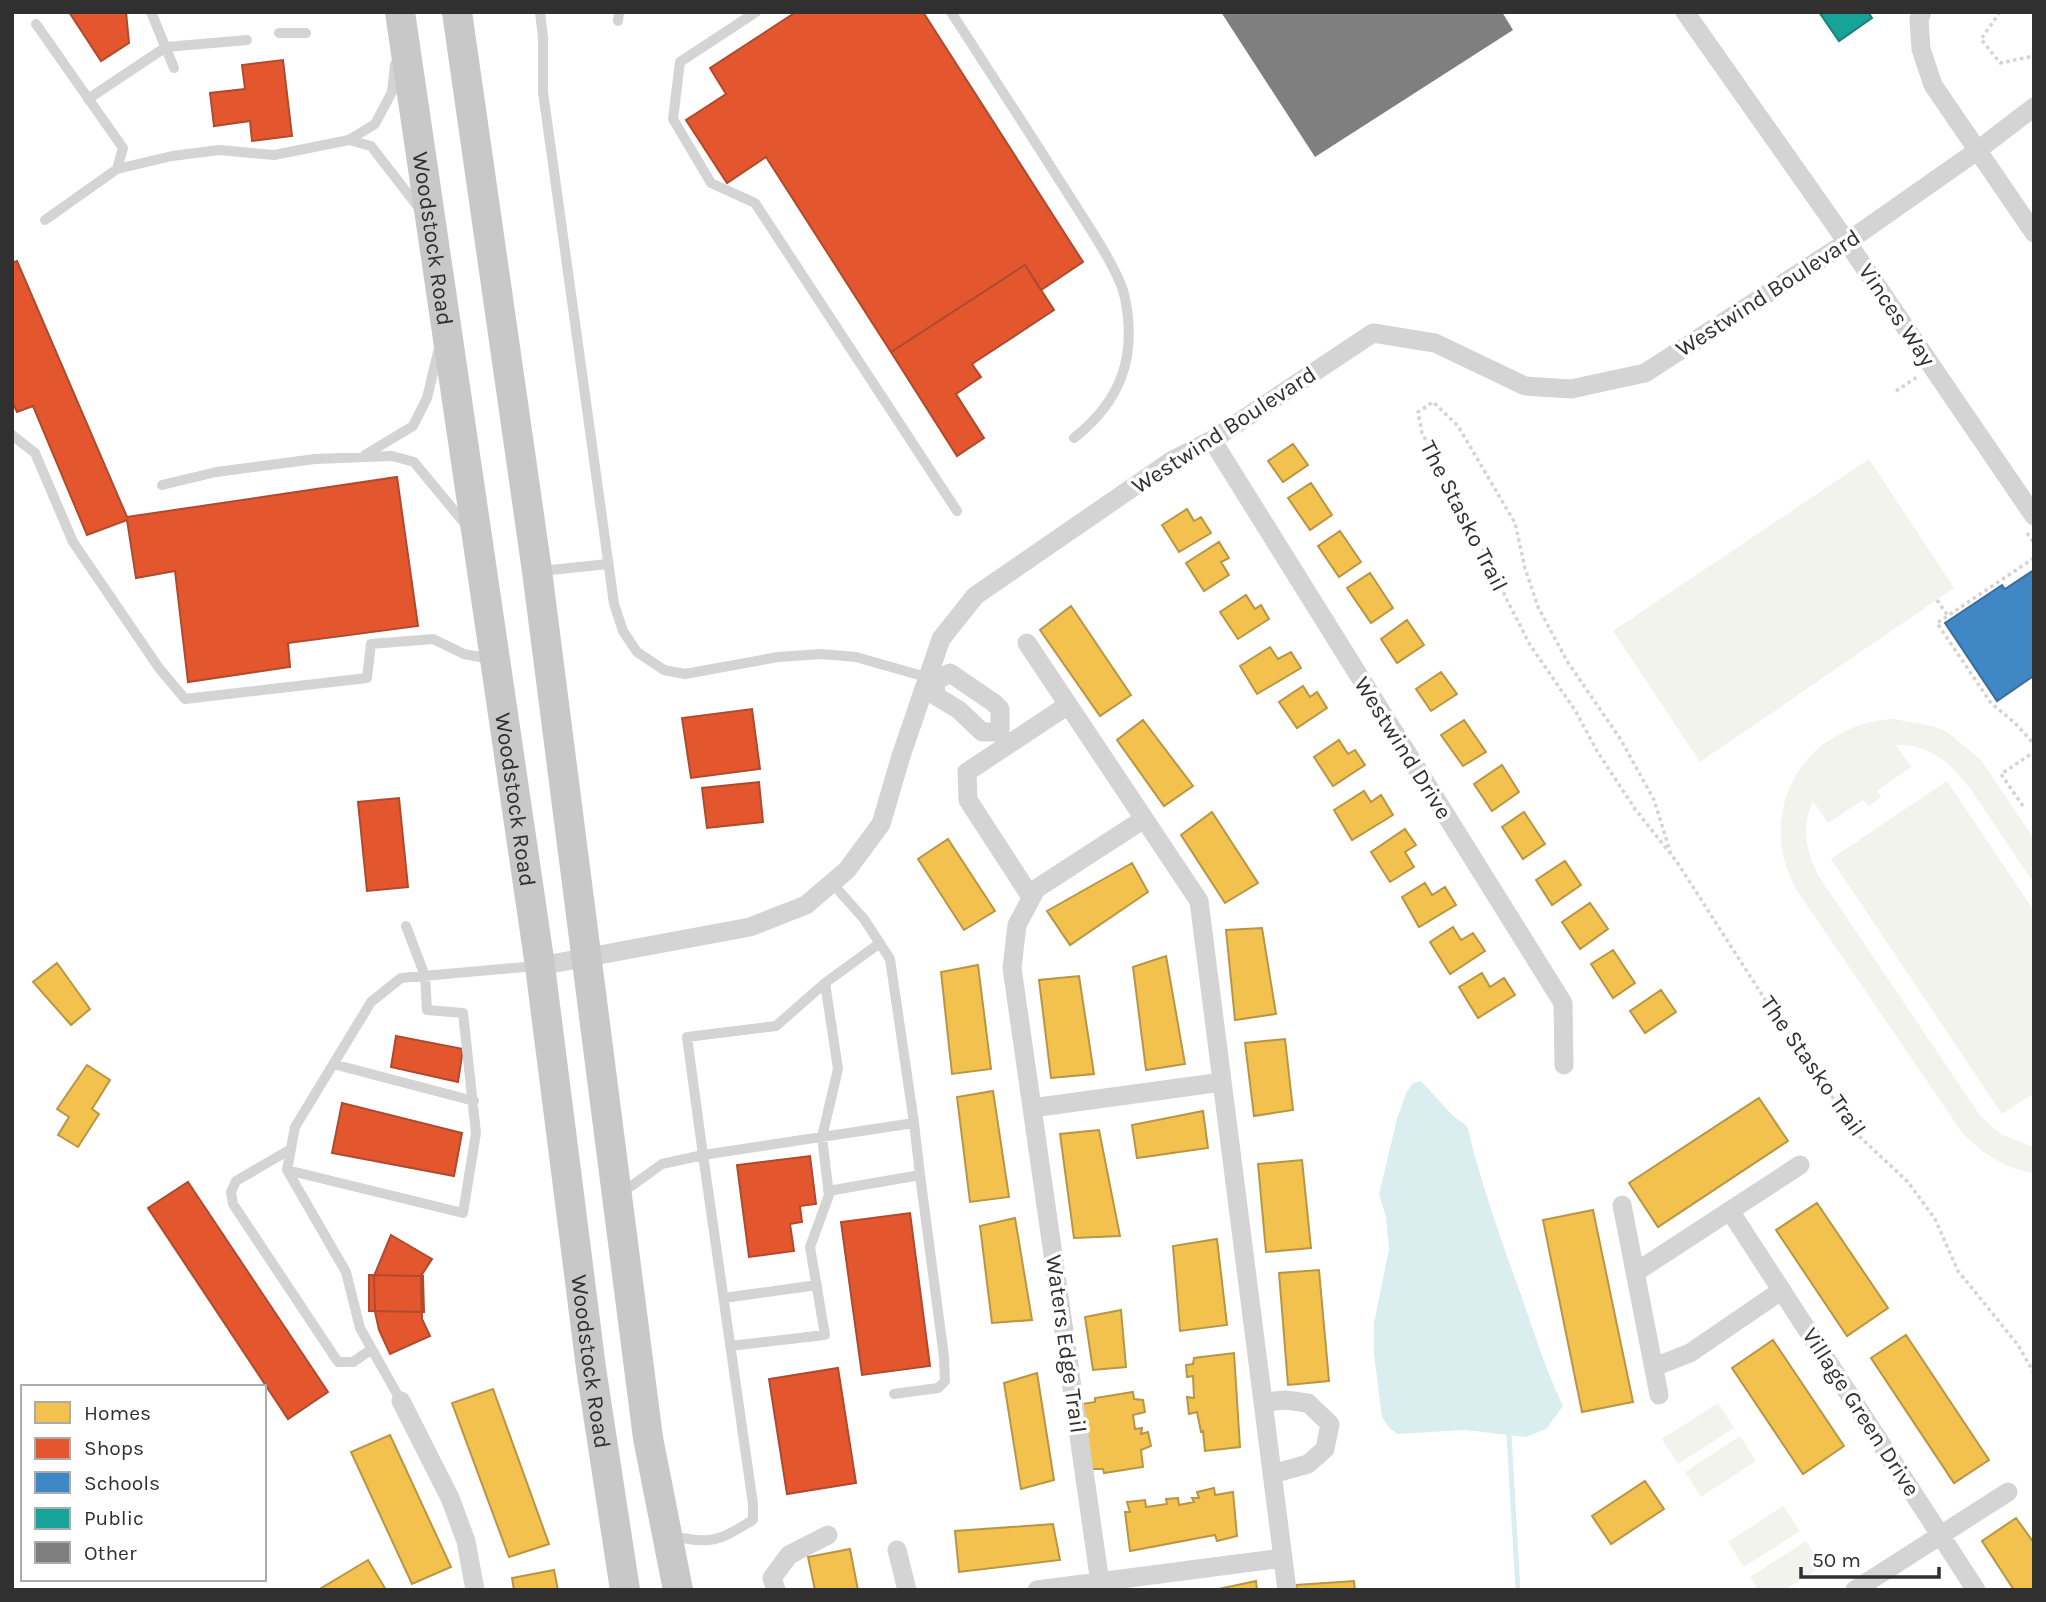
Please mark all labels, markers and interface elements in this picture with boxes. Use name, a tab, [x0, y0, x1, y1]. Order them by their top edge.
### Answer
street label: Woodstock Road	[407, 150, 459, 327]
street label: Westwind Boulevard	[1671, 223, 1865, 363]
street label: Vinces Way	[1853, 258, 1941, 372]
street label: Westwind Boulevard	[1127, 360, 1321, 500]
street label: The Stasko Trail	[1415, 436, 1513, 596]
street label: Westwind Drive	[1348, 672, 1458, 824]
street label: Woodstock Road	[489, 711, 542, 888]
street label: The Stasko Trail	[1755, 991, 1871, 1141]
street label: Waters Edge Trail	[1040, 1253, 1092, 1435]
street label: Woodstock Road	[566, 1273, 617, 1450]
street label: Village Green Drive	[1796, 1323, 1926, 1501]
legend	[21, 1385, 266, 1581]
text: Homes	[84, 1401, 151, 1425]
text: Shops	[84, 1436, 144, 1460]
text: Schools	[84, 1471, 160, 1495]
text: Public	[84, 1506, 144, 1530]
scale bar	[1801, 1536, 1939, 1580]
text: Other	[84, 1541, 137, 1565]
text: 50 m	[1812, 1548, 1861, 1572]

